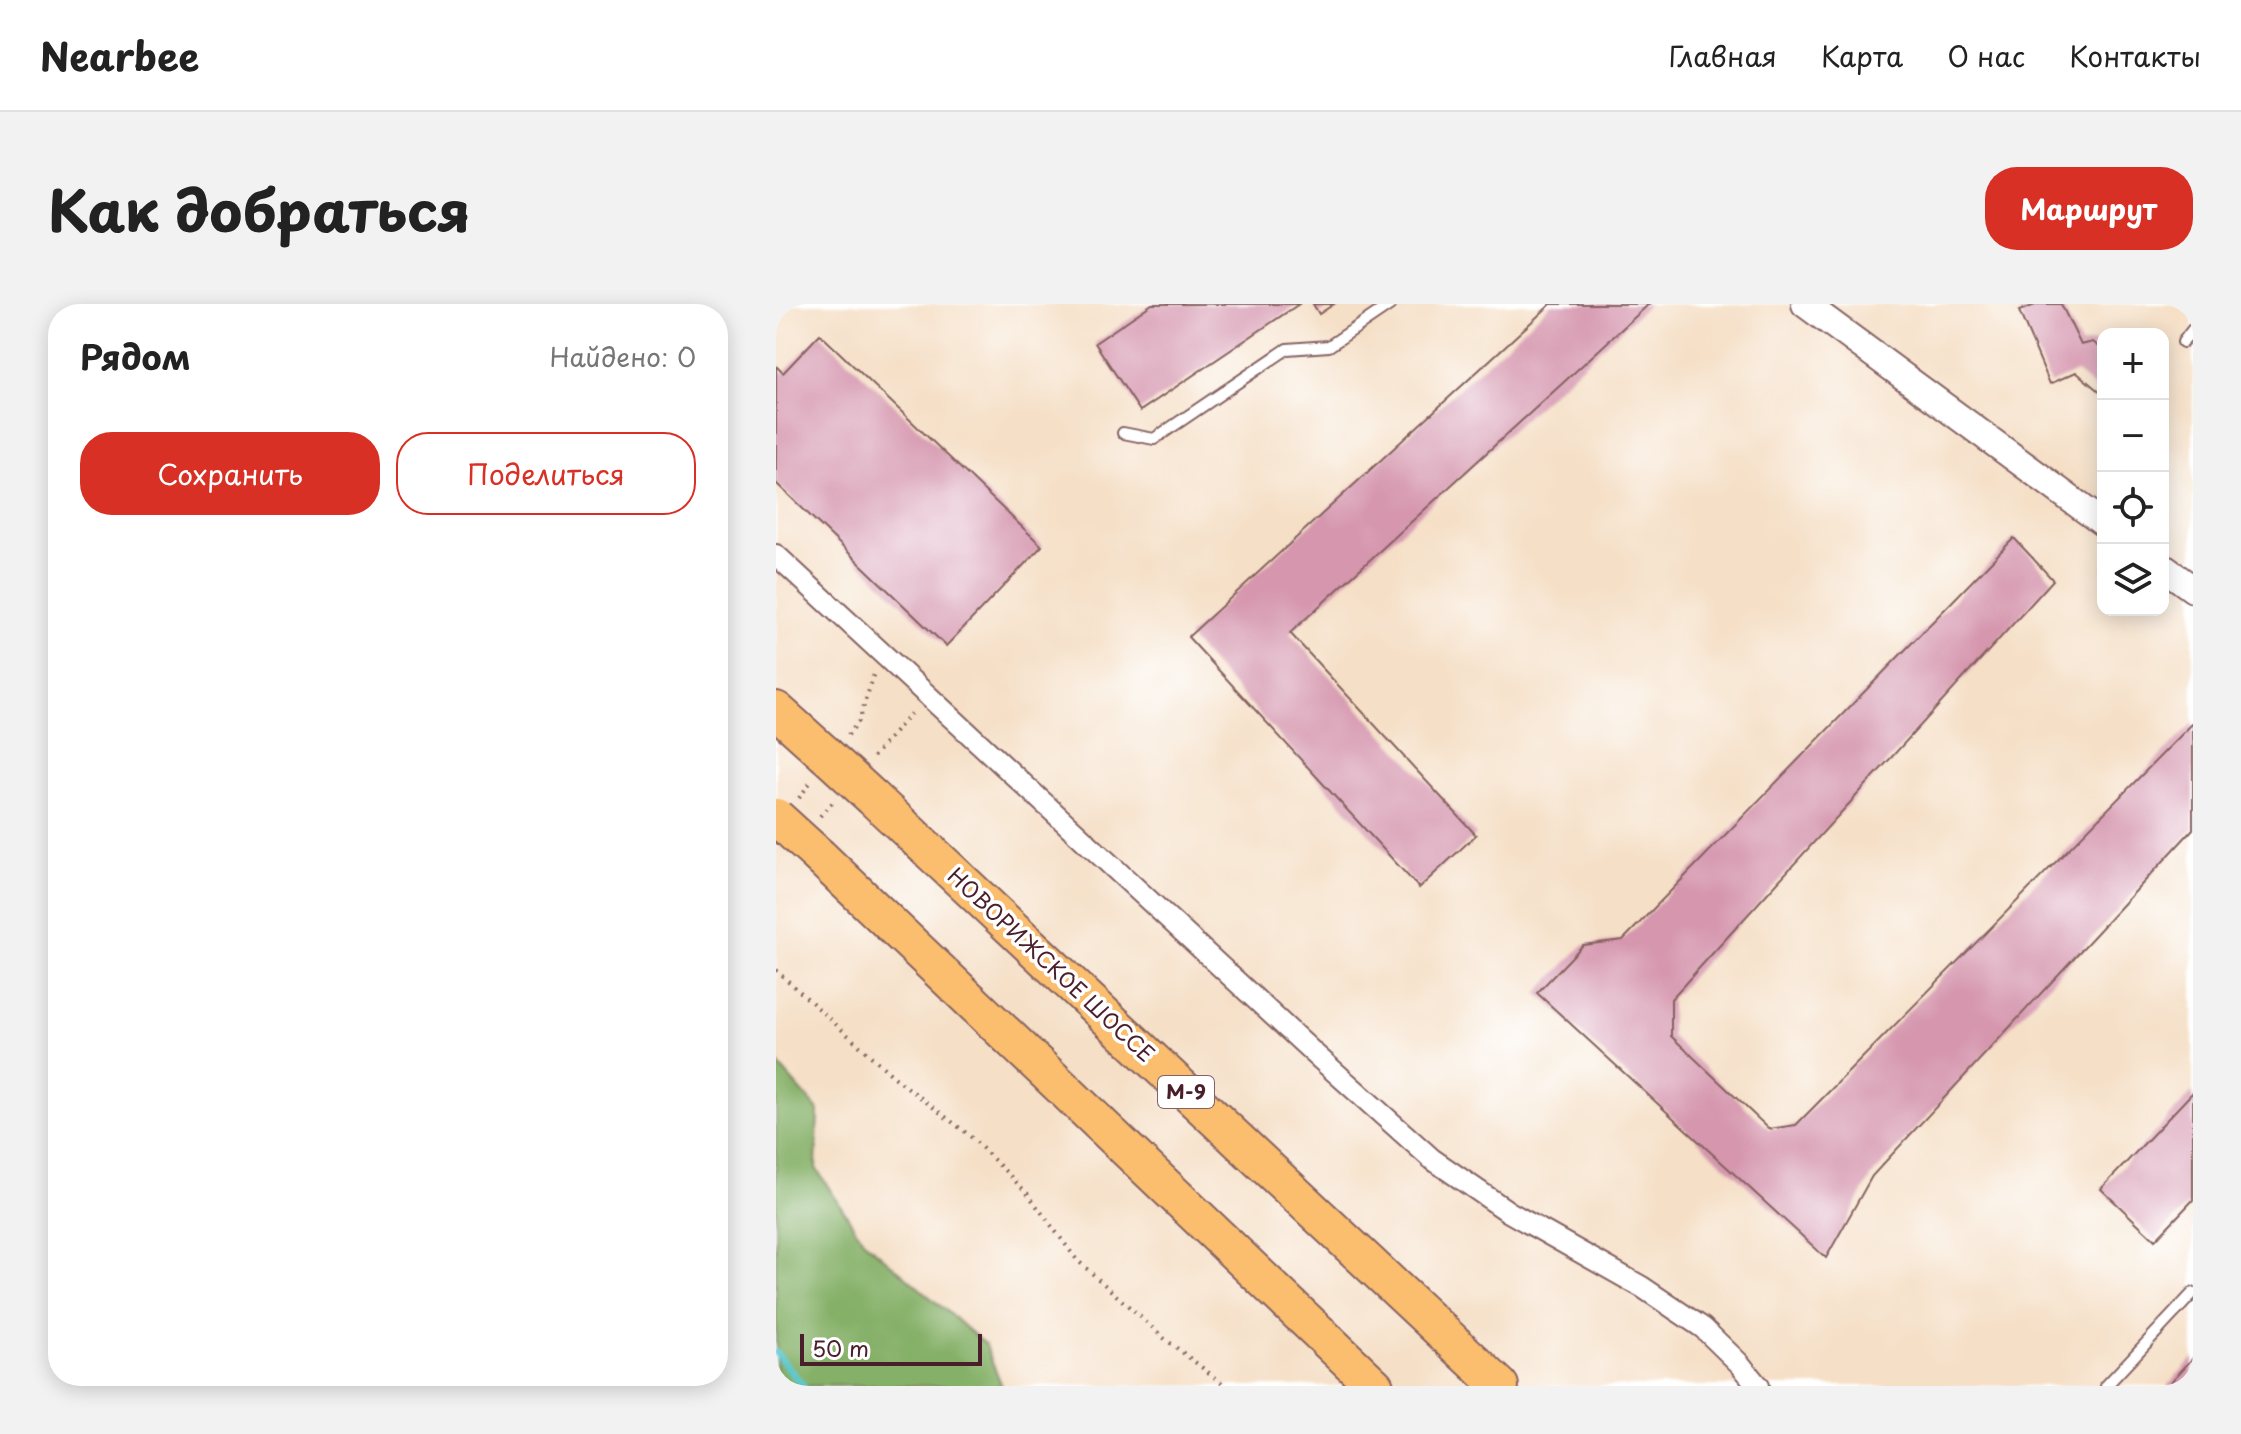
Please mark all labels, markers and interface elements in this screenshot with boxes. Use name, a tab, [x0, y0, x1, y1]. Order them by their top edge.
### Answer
text: Nearbee	[40, 27, 199, 84]
text: Главная	[1669, 34, 1777, 77]
text: Карта	[1821, 34, 1903, 77]
text: О нас	[1947, 34, 2025, 77]
text: Контакты	[2069, 34, 2201, 77]
text: Как добраться	[48, 166, 471, 251]
button: Маршрут	[1985, 167, 2193, 250]
map controls	[2097, 328, 2169, 616]
button: +	[2097, 328, 2169, 400]
text: Рядом	[80, 330, 191, 382]
text: Найдено: 0	[550, 337, 696, 376]
button: −	[2097, 400, 2169, 472]
button: Сохранить	[80, 432, 380, 515]
button: Поделиться	[396, 432, 696, 515]
button: locate	[2097, 472, 2169, 544]
button: layers	[2097, 544, 2169, 616]
street label: НОВОРИЖСКОЕ ШОССЕ	[941, 859, 1163, 1069]
road number: М-9	[1158, 1076, 1214, 1108]
scale bar	[800, 1330, 982, 1366]
text: 50 m	[812, 1331, 869, 1364]

